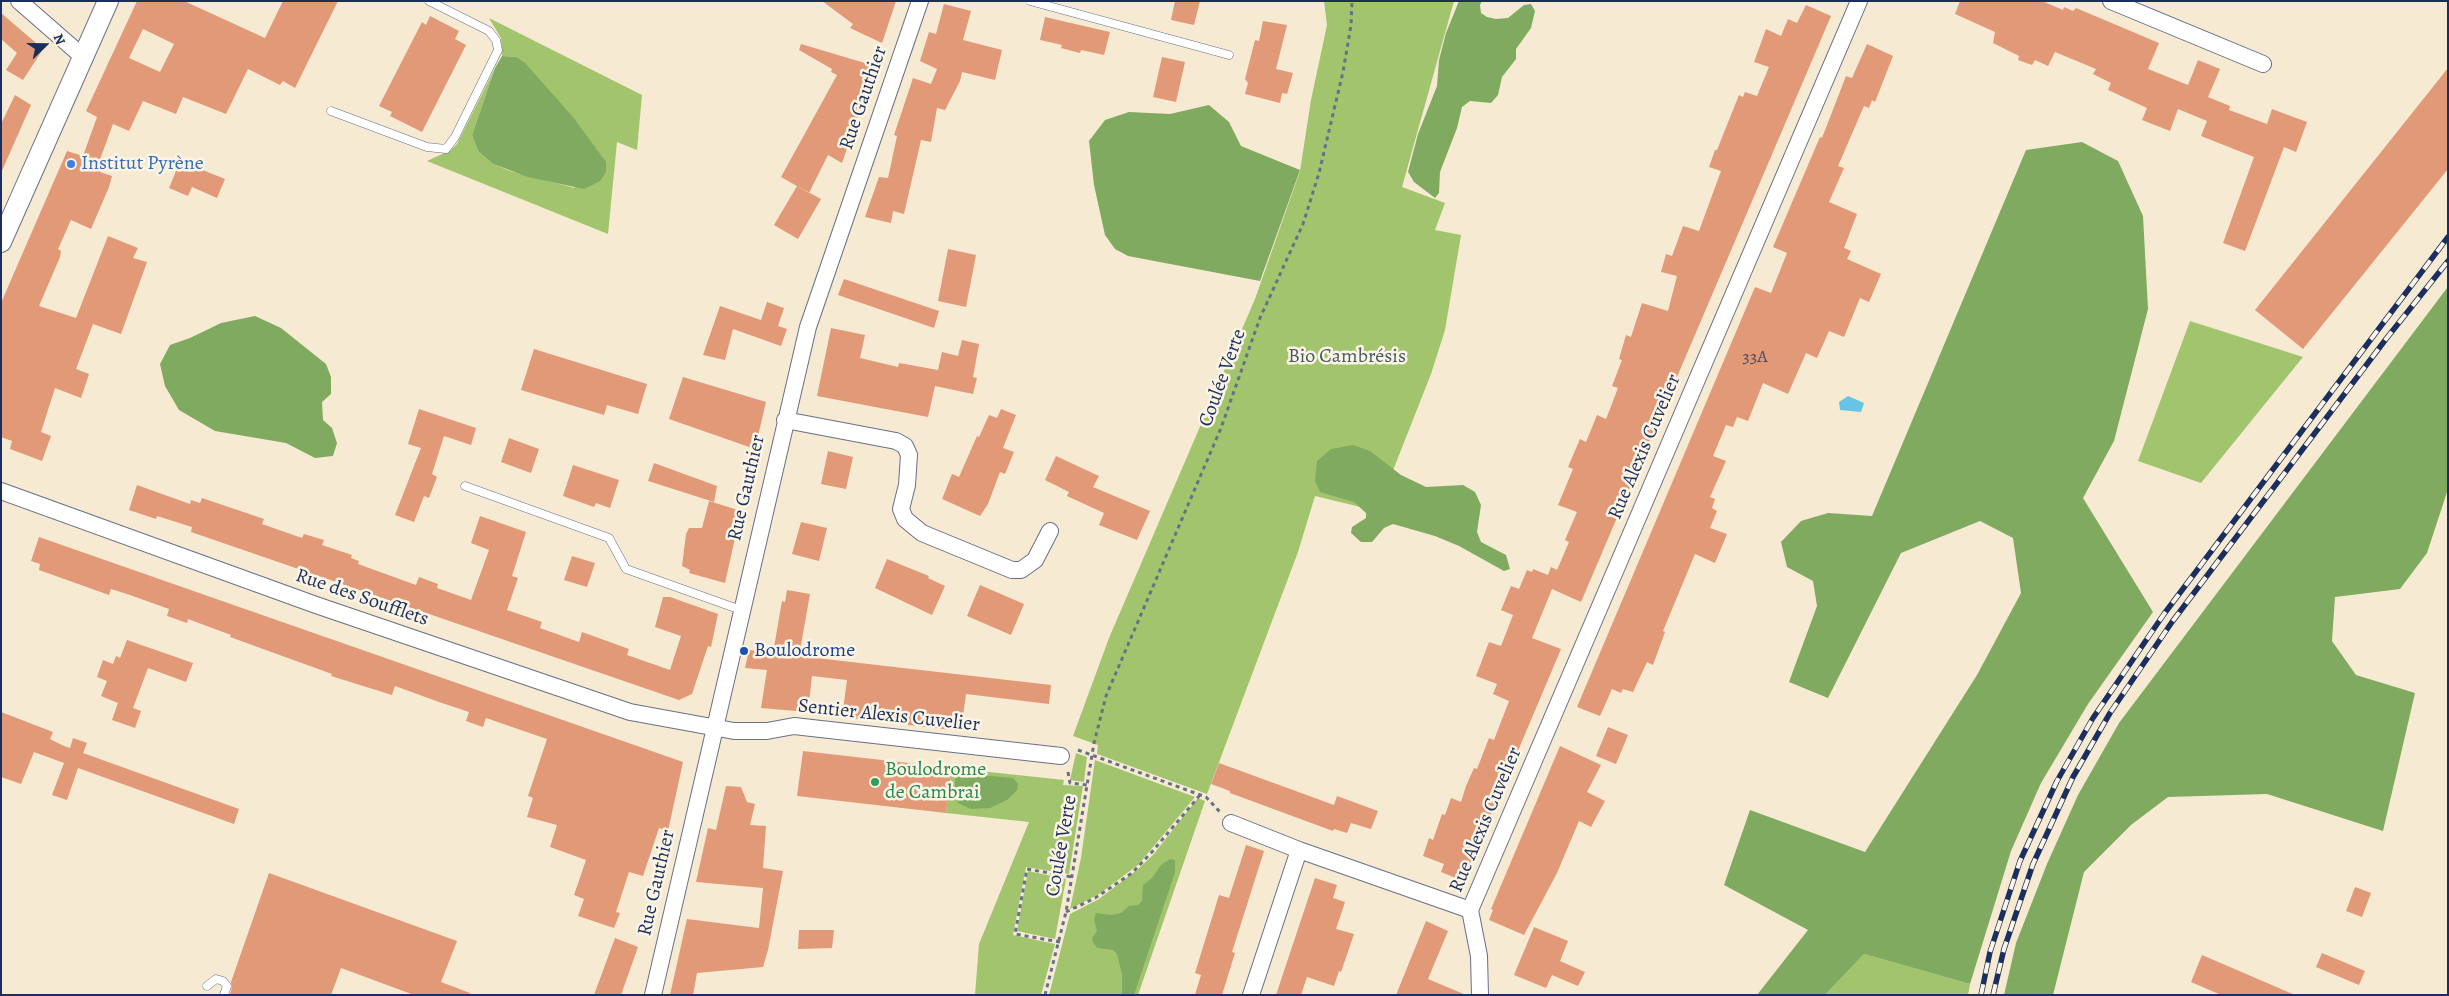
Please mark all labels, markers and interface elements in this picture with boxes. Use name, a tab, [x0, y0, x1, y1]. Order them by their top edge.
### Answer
north arrow	[20, 20, 70, 70]
text: N	[49, 31, 70, 47]
street label: Rue Gauthier	[835, 43, 893, 153]
place label: Institut Pyrène	[81, 152, 204, 176]
marker: Institut Pyrène	[65, 158, 77, 170]
street label: Coulée Verte	[1194, 326, 1252, 430]
park label: Bio Cambrésis	[1288, 345, 1406, 369]
house number: 33A	[1742, 347, 1768, 369]
street label: Rue Alexis Cuvelier	[1604, 371, 1686, 523]
street label: Rue Gauthier	[723, 433, 771, 543]
street label: Rue des Soufflets	[292, 564, 432, 632]
place label: Boulodrome	[754, 639, 855, 663]
marker: Boulodrome	[738, 645, 750, 657]
street label: Sentier Alexis Cuvelier	[797, 695, 981, 737]
street label: Rue Alexis Cuvelier	[1445, 744, 1527, 896]
place label: Boulodrome de Cambrai	[885, 758, 986, 805]
marker: Boulodrome de Cambrai	[869, 776, 881, 788]
street label: Coulée Verte	[1041, 793, 1083, 899]
street label: Rue Gauthier	[633, 828, 681, 938]

